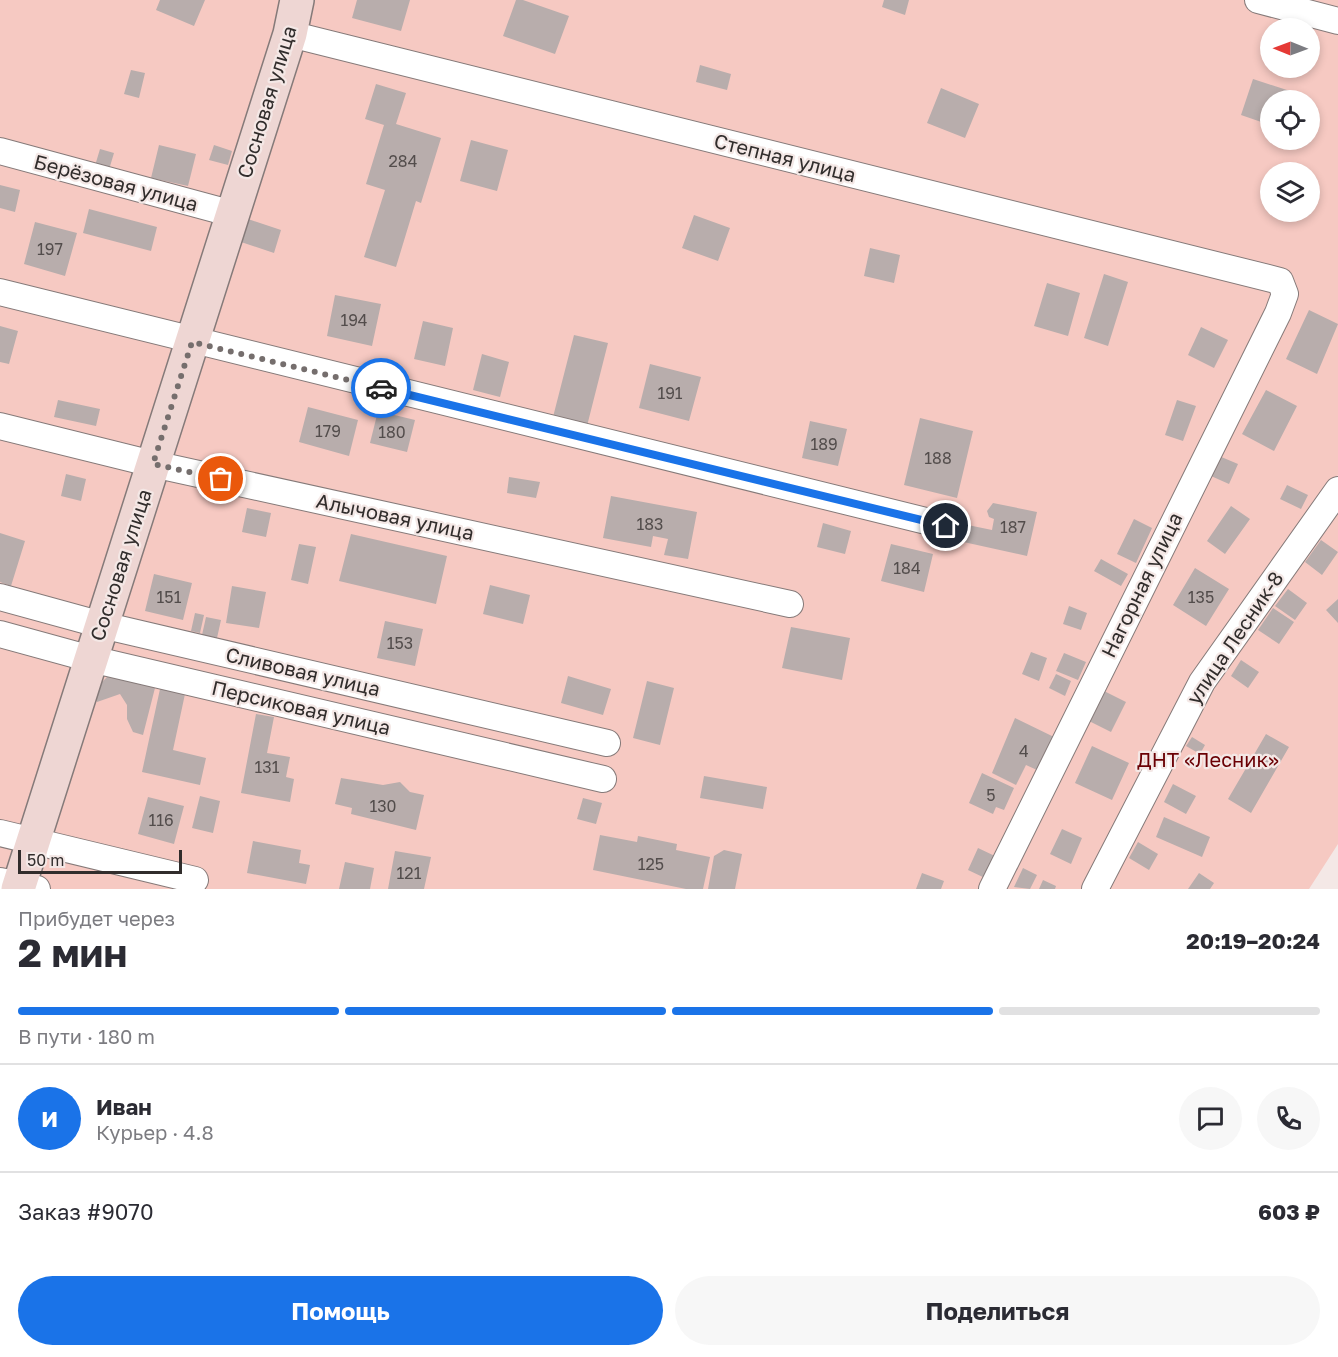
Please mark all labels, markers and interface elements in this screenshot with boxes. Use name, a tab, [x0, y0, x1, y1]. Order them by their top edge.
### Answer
north arrow	[1260, 18, 1320, 78]
map controls	[1260, 18, 1320, 222]
street label: Сосновая улица	[231, 23, 301, 181]
button: locate	[1260, 90, 1320, 150]
street label: Степная улица	[712, 128, 859, 186]
street label: Берёзовая улица	[32, 149, 201, 215]
house number: 284	[389, 151, 417, 171]
button: layers	[1260, 162, 1320, 222]
house number: 197	[37, 239, 63, 259]
house number: 194	[340, 310, 368, 330]
courier	[351, 358, 411, 418]
icon: car	[365, 372, 398, 405]
house number: 191	[657, 383, 683, 403]
house number: 179	[315, 421, 341, 441]
house number: 180	[378, 422, 406, 442]
house number: 189	[810, 434, 838, 454]
house number: 188	[924, 448, 952, 468]
pin	[195, 453, 246, 504]
icon: bag	[204, 462, 237, 495]
street label: Сосновая улица	[84, 486, 156, 644]
street label: Алычовая улица	[314, 488, 476, 544]
pin	[920, 500, 971, 551]
street label: Нагорная улица	[1096, 508, 1187, 661]
icon: home	[929, 509, 962, 542]
house number: 183	[637, 514, 663, 534]
house number: 187	[1000, 517, 1026, 537]
house number: 184	[893, 558, 921, 578]
street label: улица Лесник-8	[1181, 566, 1288, 709]
house number: 151	[157, 587, 182, 607]
house number: 135	[1188, 587, 1214, 607]
house number: 153	[387, 633, 413, 653]
street label: Сливовая улица	[224, 642, 383, 700]
street label: Персиковая улица	[210, 675, 393, 739]
house number: 4	[1019, 741, 1029, 761]
park label: ДНТ «Лесник»	[1137, 747, 1279, 771]
house number: 131	[255, 757, 280, 777]
house number: 5	[986, 785, 996, 805]
house number: 130	[369, 796, 397, 816]
house number: 116	[148, 810, 174, 830]
scale bar	[18, 847, 182, 874]
text: 50 m	[27, 850, 64, 870]
house number: 125	[638, 854, 664, 874]
house number: 121	[397, 863, 422, 883]
text: Прибудет через	[18, 906, 175, 930]
text: 20:19–20:24	[1186, 927, 1320, 954]
text: 2 мин	[18, 929, 127, 976]
text: В пути · 180 m	[18, 1024, 155, 1048]
button: chat	[1179, 1087, 1242, 1150]
button: phone	[1257, 1087, 1320, 1150]
text: Иван	[96, 1093, 152, 1120]
text: И	[41, 1105, 58, 1132]
text: Курьер · 4.8	[96, 1120, 214, 1144]
text: Заказ #9070	[18, 1198, 154, 1225]
text: 603 ₽	[1258, 1198, 1320, 1225]
button: Помощь	[18, 1276, 663, 1345]
button: Поделиться	[675, 1276, 1320, 1345]

